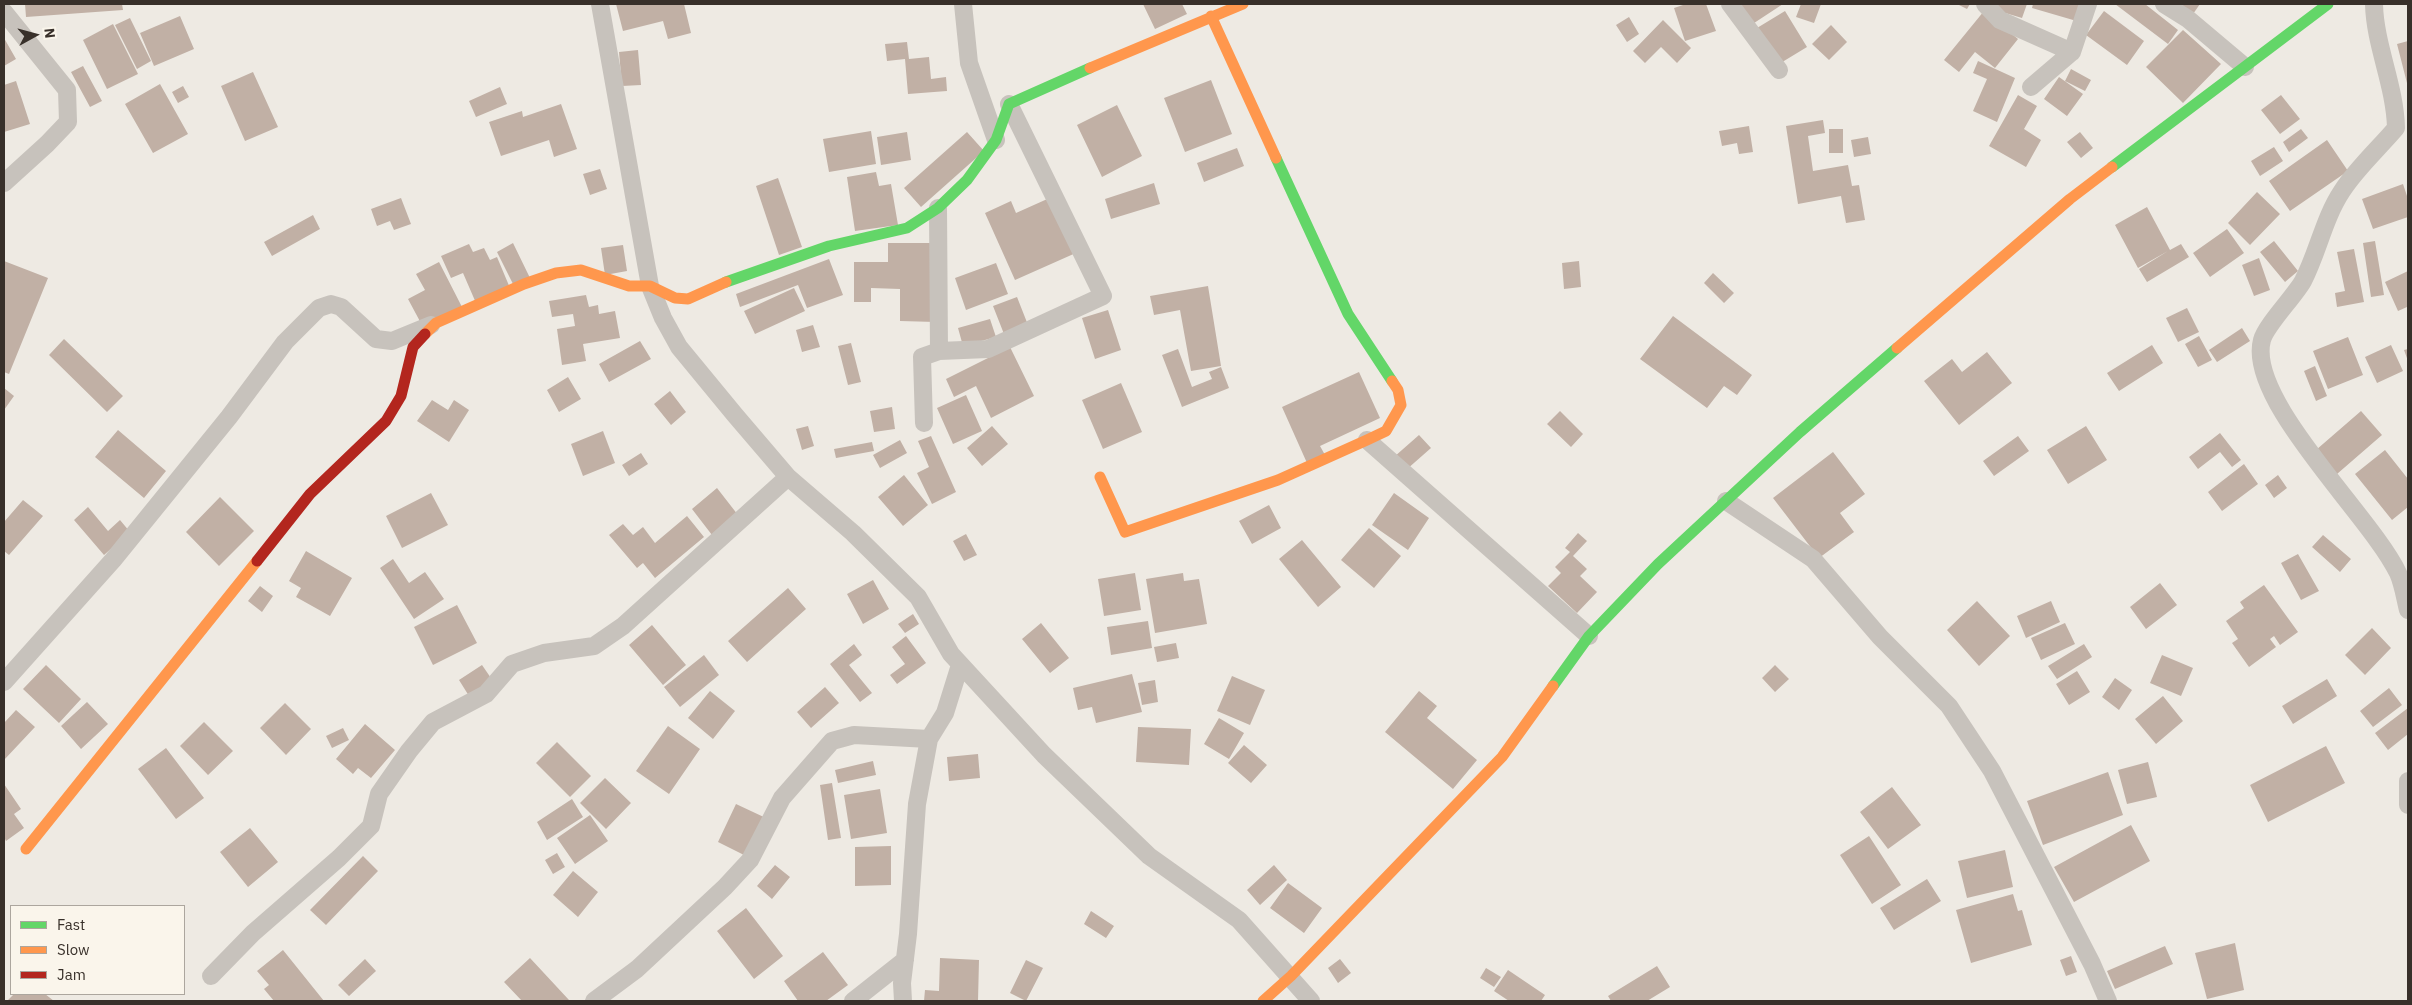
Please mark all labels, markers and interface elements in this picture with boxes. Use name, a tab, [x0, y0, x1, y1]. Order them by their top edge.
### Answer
north arrow	[10, 10, 60, 60]
text: N	[40, 27, 59, 39]
legend	[10, 905, 185, 995]
text: Fast	[57, 915, 85, 934]
text: Slow	[57, 940, 90, 959]
text: Jam	[57, 965, 86, 984]

